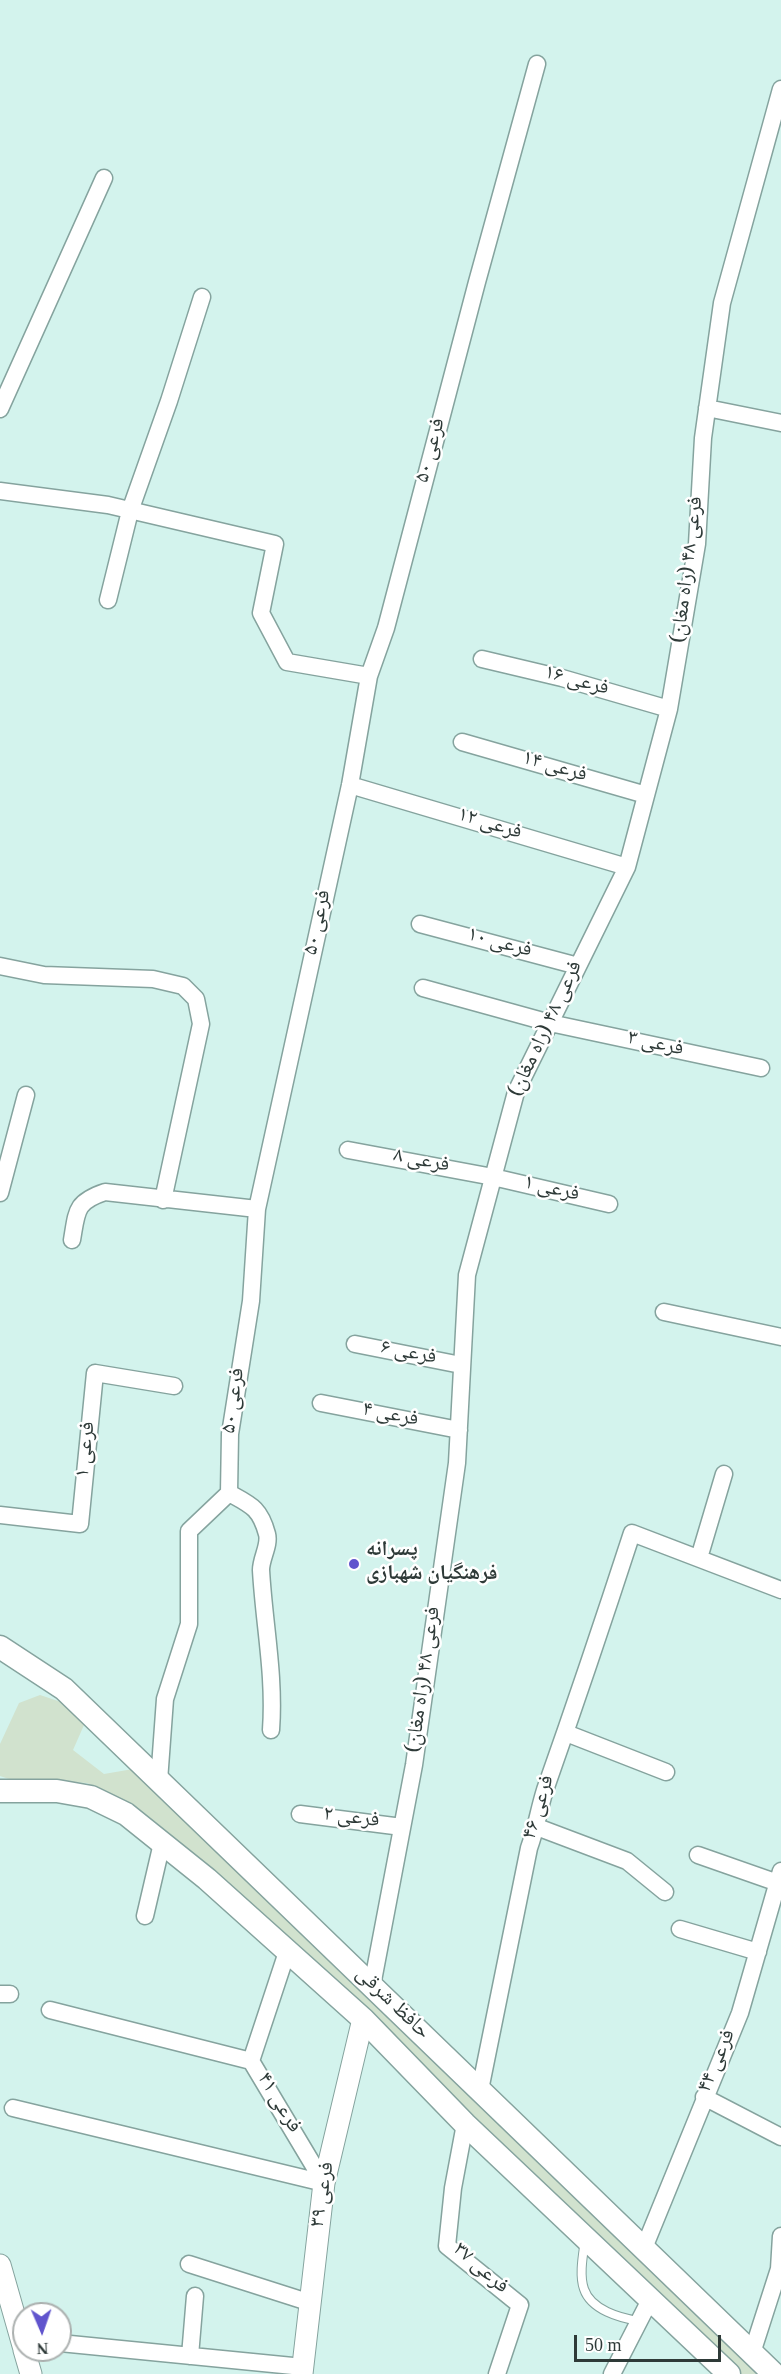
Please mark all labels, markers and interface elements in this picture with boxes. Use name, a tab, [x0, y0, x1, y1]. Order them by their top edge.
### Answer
street label: فرعی ۵۰	[412, 416, 454, 486]
street label: فرعی ۴۸ (راه مغان)	[669, 495, 711, 645]
street label: فرعی ۱۶	[541, 662, 611, 704]
street label: فرعی ۱۴	[519, 748, 589, 790]
street label: فرعی ۱۲	[454, 804, 524, 848]
street label: فرعی ۵۰	[301, 888, 339, 958]
street label: فرعی ۱۰	[464, 924, 534, 966]
street label: فرعی ۴۸ (راه مغان)	[505, 958, 591, 1102]
street label: فرعی ۳	[625, 1028, 685, 1064]
street label: فرعی ۸	[391, 1145, 451, 1181]
street label: فرعی ۱	[521, 1172, 581, 1210]
street label: فرعی ۶	[378, 1337, 438, 1373]
street label: فرعی ۵۰	[219, 1367, 253, 1435]
street label: فرعی ۴	[360, 1399, 420, 1435]
street label: فرعی ۱	[73, 1421, 103, 1479]
place label: پسرانه فرهنگیان شهبازی	[366, 1539, 497, 1589]
marker: پسرانه فرهنگیان شهبازی	[347, 1557, 361, 1571]
street label: فرعی ۴۸ (راه مغان)	[403, 1605, 449, 1755]
street label: فرعی ۴۶	[519, 1773, 563, 1843]
street label: فرعی ۲	[321, 1804, 381, 1836]
street label: حافظ شرقی	[348, 1963, 434, 2047]
street label: فرعی ۴۴	[695, 2027, 743, 2097]
street label: فرعی ۴۱	[249, 2069, 305, 2139]
street label: فرعی ۳۹	[307, 2161, 343, 2229]
street label: فرعی ۳۷	[446, 2239, 512, 2301]
north arrow	[12, 2302, 72, 2362]
scale bar	[577, 2323, 724, 2361]
text: 50 m	[585, 2335, 622, 2355]
text: N	[37, 2340, 49, 2357]

